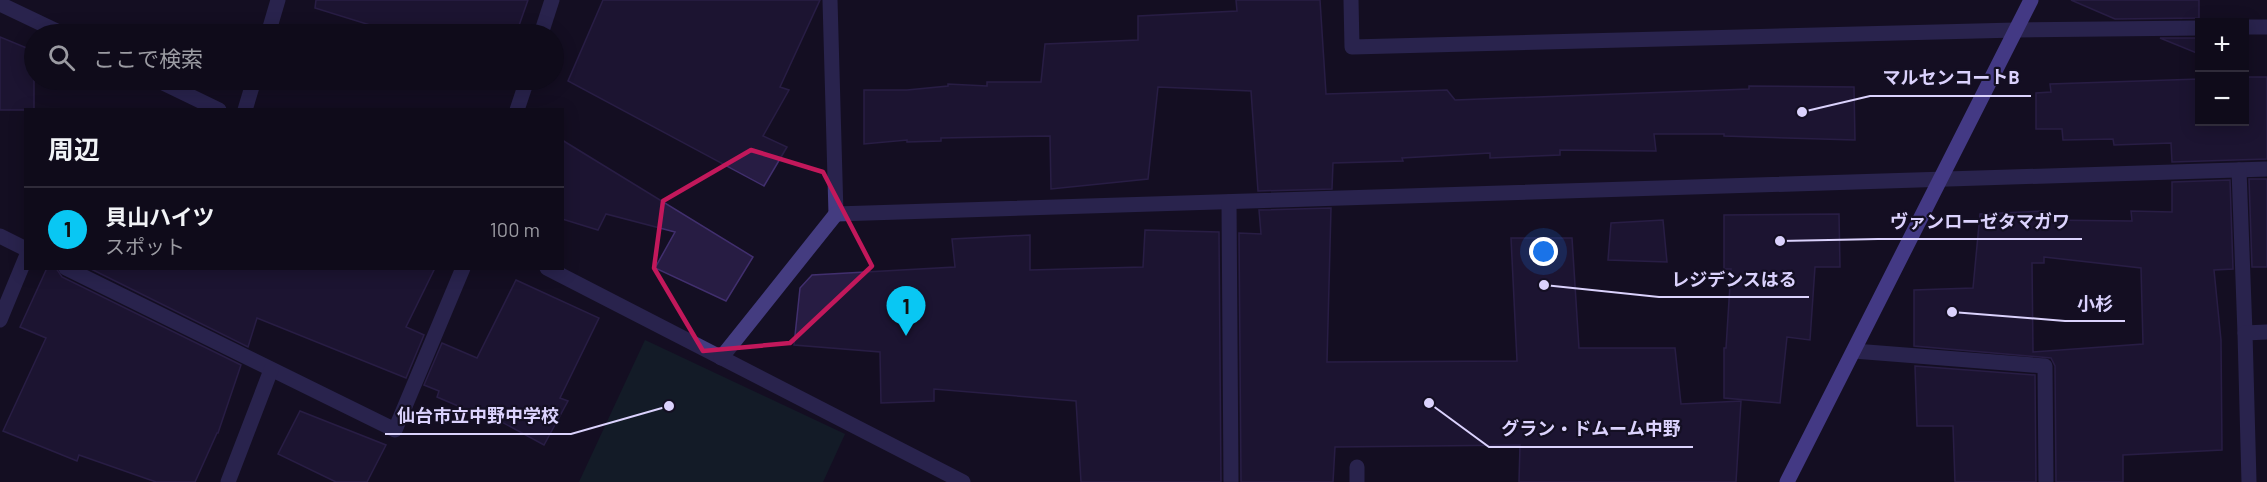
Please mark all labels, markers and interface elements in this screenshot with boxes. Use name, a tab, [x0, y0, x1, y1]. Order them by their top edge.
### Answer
map controls	[2195, 18, 2249, 126]
button: +	[2195, 18, 2249, 72]
search box	[24, 24, 564, 90]
icon: search	[45, 41, 78, 74]
text: ここで検索	[93, 45, 203, 71]
callout: マルセンコートB	[1870, 60, 2031, 96]
text: マルセンコートB	[1882, 66, 2020, 88]
button: −	[2195, 72, 2249, 126]
text: 周辺	[48, 133, 100, 164]
text: 貝山ハイツ	[105, 203, 215, 229]
callout: ヴァンローゼタマガワ	[1878, 203, 2082, 239]
text: ヴァンローゼタマガワ	[1890, 210, 2070, 232]
text: 1	[64, 217, 71, 241]
text: 100 m	[490, 217, 540, 241]
text: スポット	[105, 234, 185, 258]
your location	[1529, 237, 1558, 266]
callout: レジデンスはる	[1659, 261, 1809, 297]
text: レジデンスはる	[1671, 268, 1797, 290]
callout: 小杉	[2065, 285, 2125, 321]
pin: 1	[886, 286, 926, 336]
text: 小杉	[2077, 292, 2113, 314]
callout: 仙台市立中野中学校	[385, 398, 571, 434]
text: 仙台市立中野中学校	[397, 404, 559, 426]
callout: グラン・ドムーム中野	[1489, 411, 1693, 447]
text: グラン・ドムーム中野	[1501, 417, 1681, 439]

